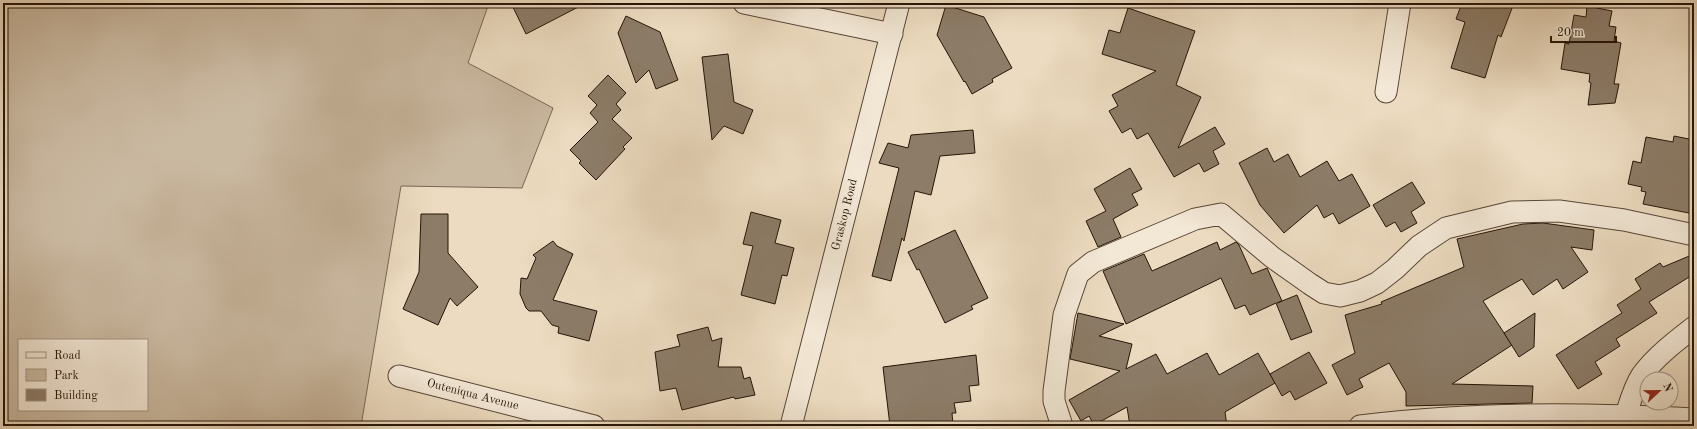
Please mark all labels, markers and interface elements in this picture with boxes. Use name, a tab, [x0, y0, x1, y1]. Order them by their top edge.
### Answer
scale bar	[1551, 18, 1616, 44]
text: 20 m	[1557, 27, 1584, 39]
street label: Graskop Road	[830, 178, 860, 252]
legend	[18, 339, 148, 411]
text: Road	[54, 350, 81, 362]
text: Park	[54, 370, 79, 382]
north arrow	[1639, 371, 1679, 411]
street label: Outeniqua Avenue	[425, 377, 520, 413]
text: N	[1660, 382, 1674, 394]
text: Building	[54, 390, 98, 402]

